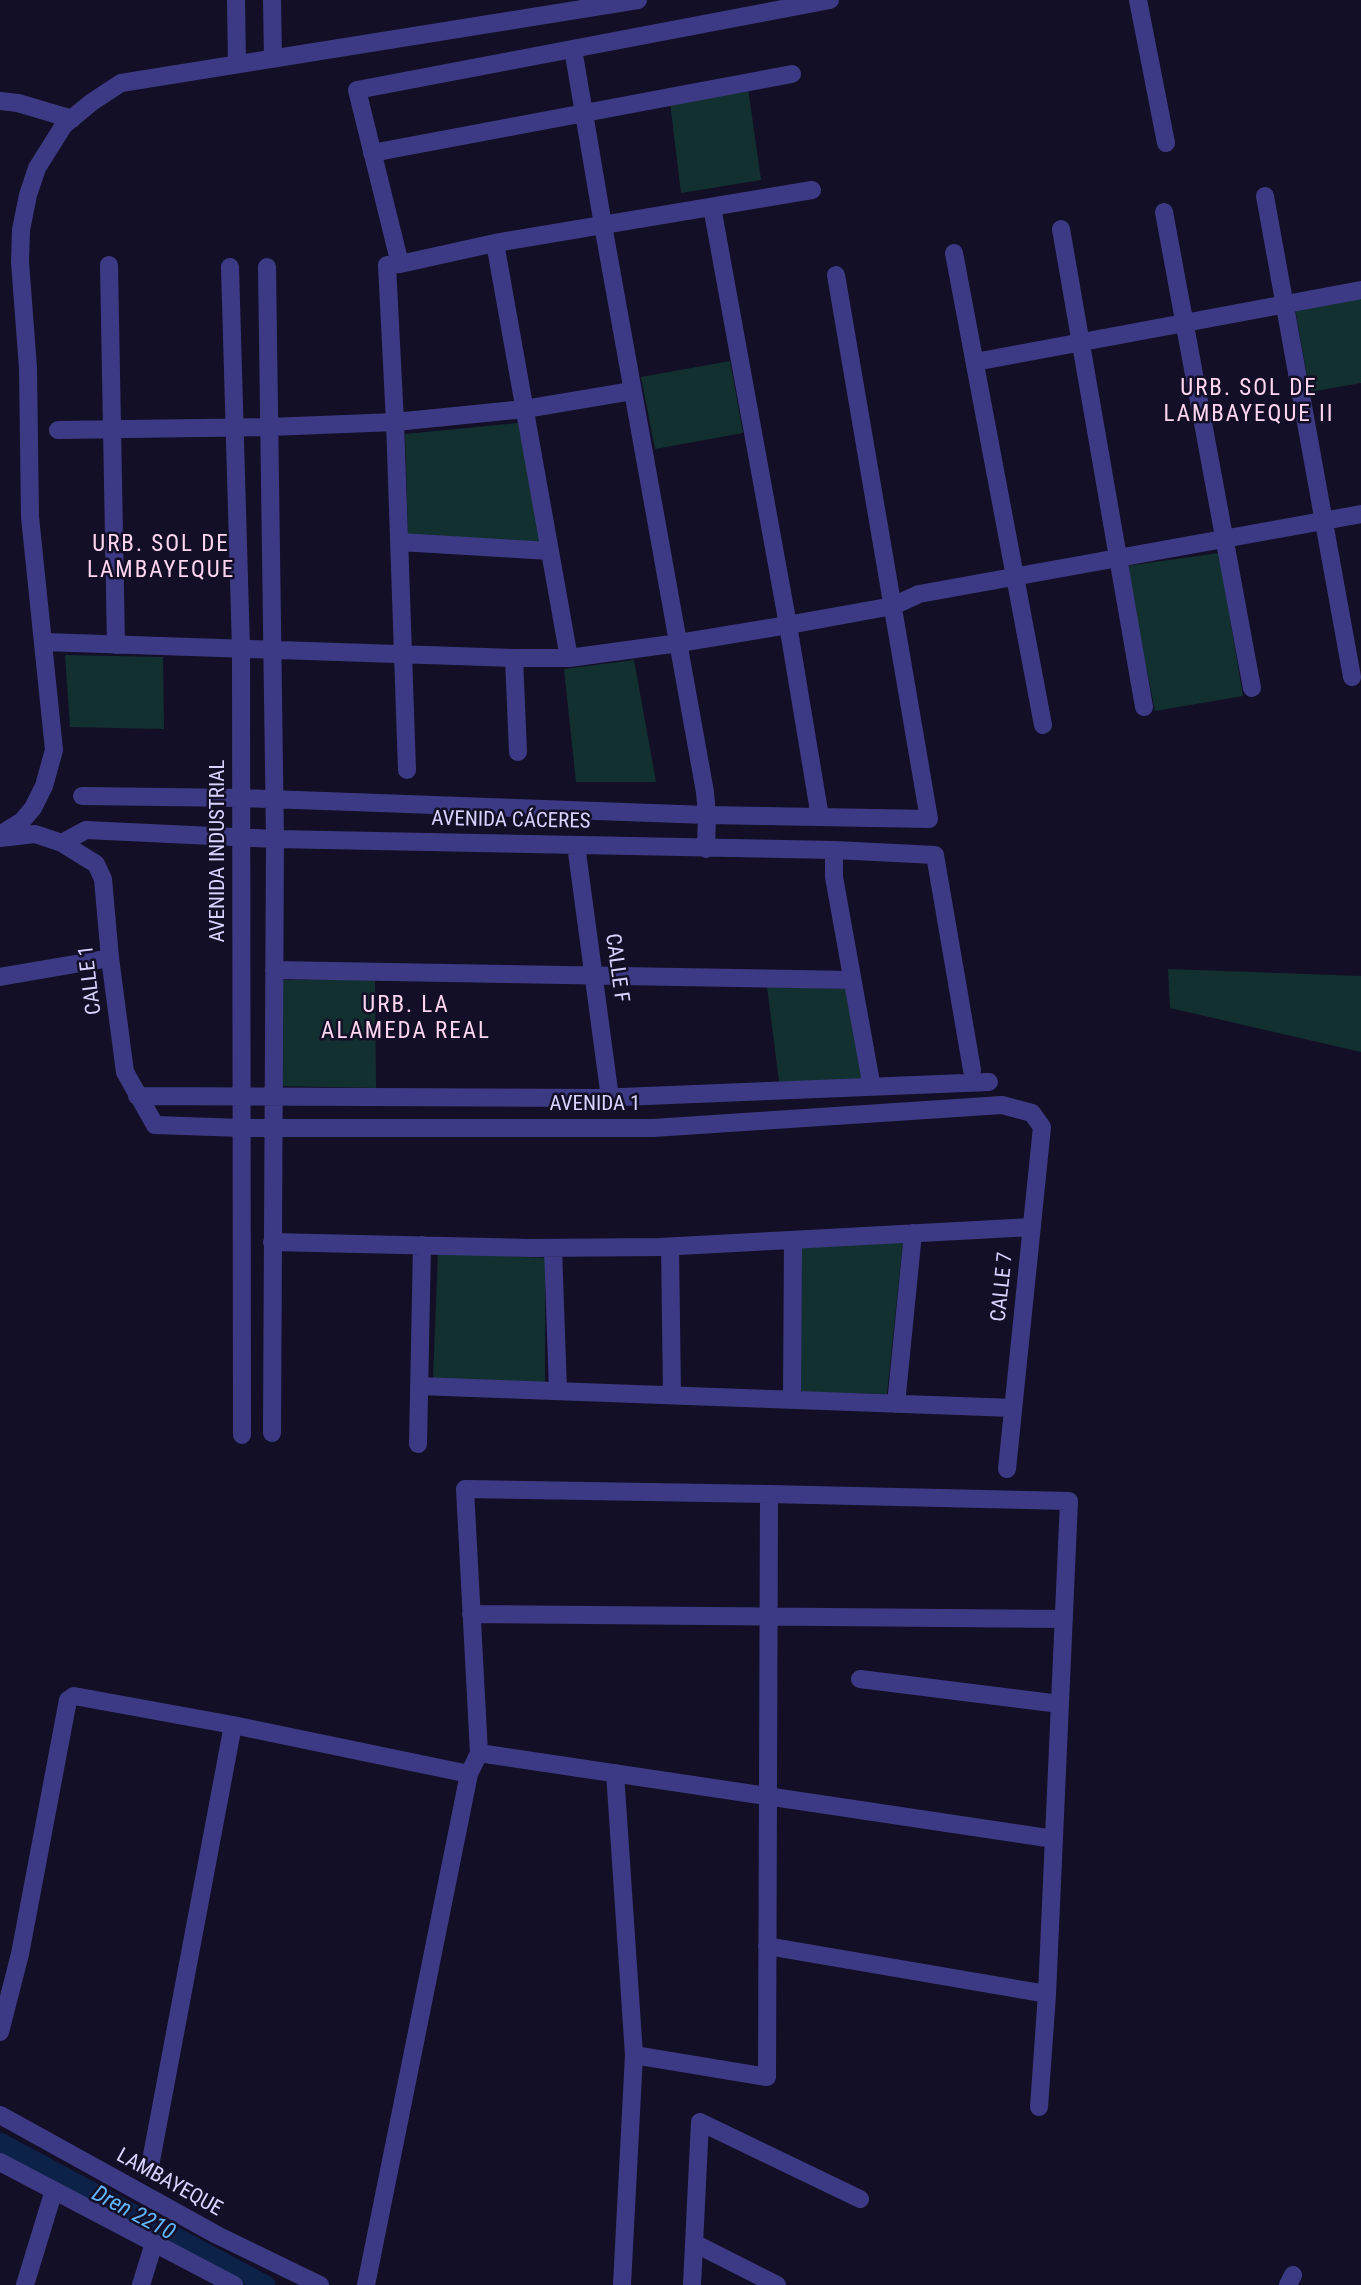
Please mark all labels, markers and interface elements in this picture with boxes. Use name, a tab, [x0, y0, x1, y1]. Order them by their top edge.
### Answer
district label: URB. SOL DE LAMBAYEQUE II	[1165, 375, 1333, 429]
district label: URB. SOL DE LAMBAYEQUE	[88, 531, 234, 585]
street label: AVENIDA INDUSTRIAL	[206, 760, 232, 942]
street label: AVENIDA CÁCERES	[431, 807, 591, 835]
street label: CALLE F	[599, 932, 633, 1004]
street label: CALLE 1	[74, 944, 108, 1016]
district label: URB. LA ALAMEDA REAL	[323, 992, 489, 1046]
street label: AVENIDA 1	[550, 1092, 640, 1118]
street label: CALLE 7	[987, 1251, 1019, 1323]
street label: LAMBAYEQUE	[112, 2144, 226, 2222]
water label: Dren 2210	[87, 2181, 179, 2247]

